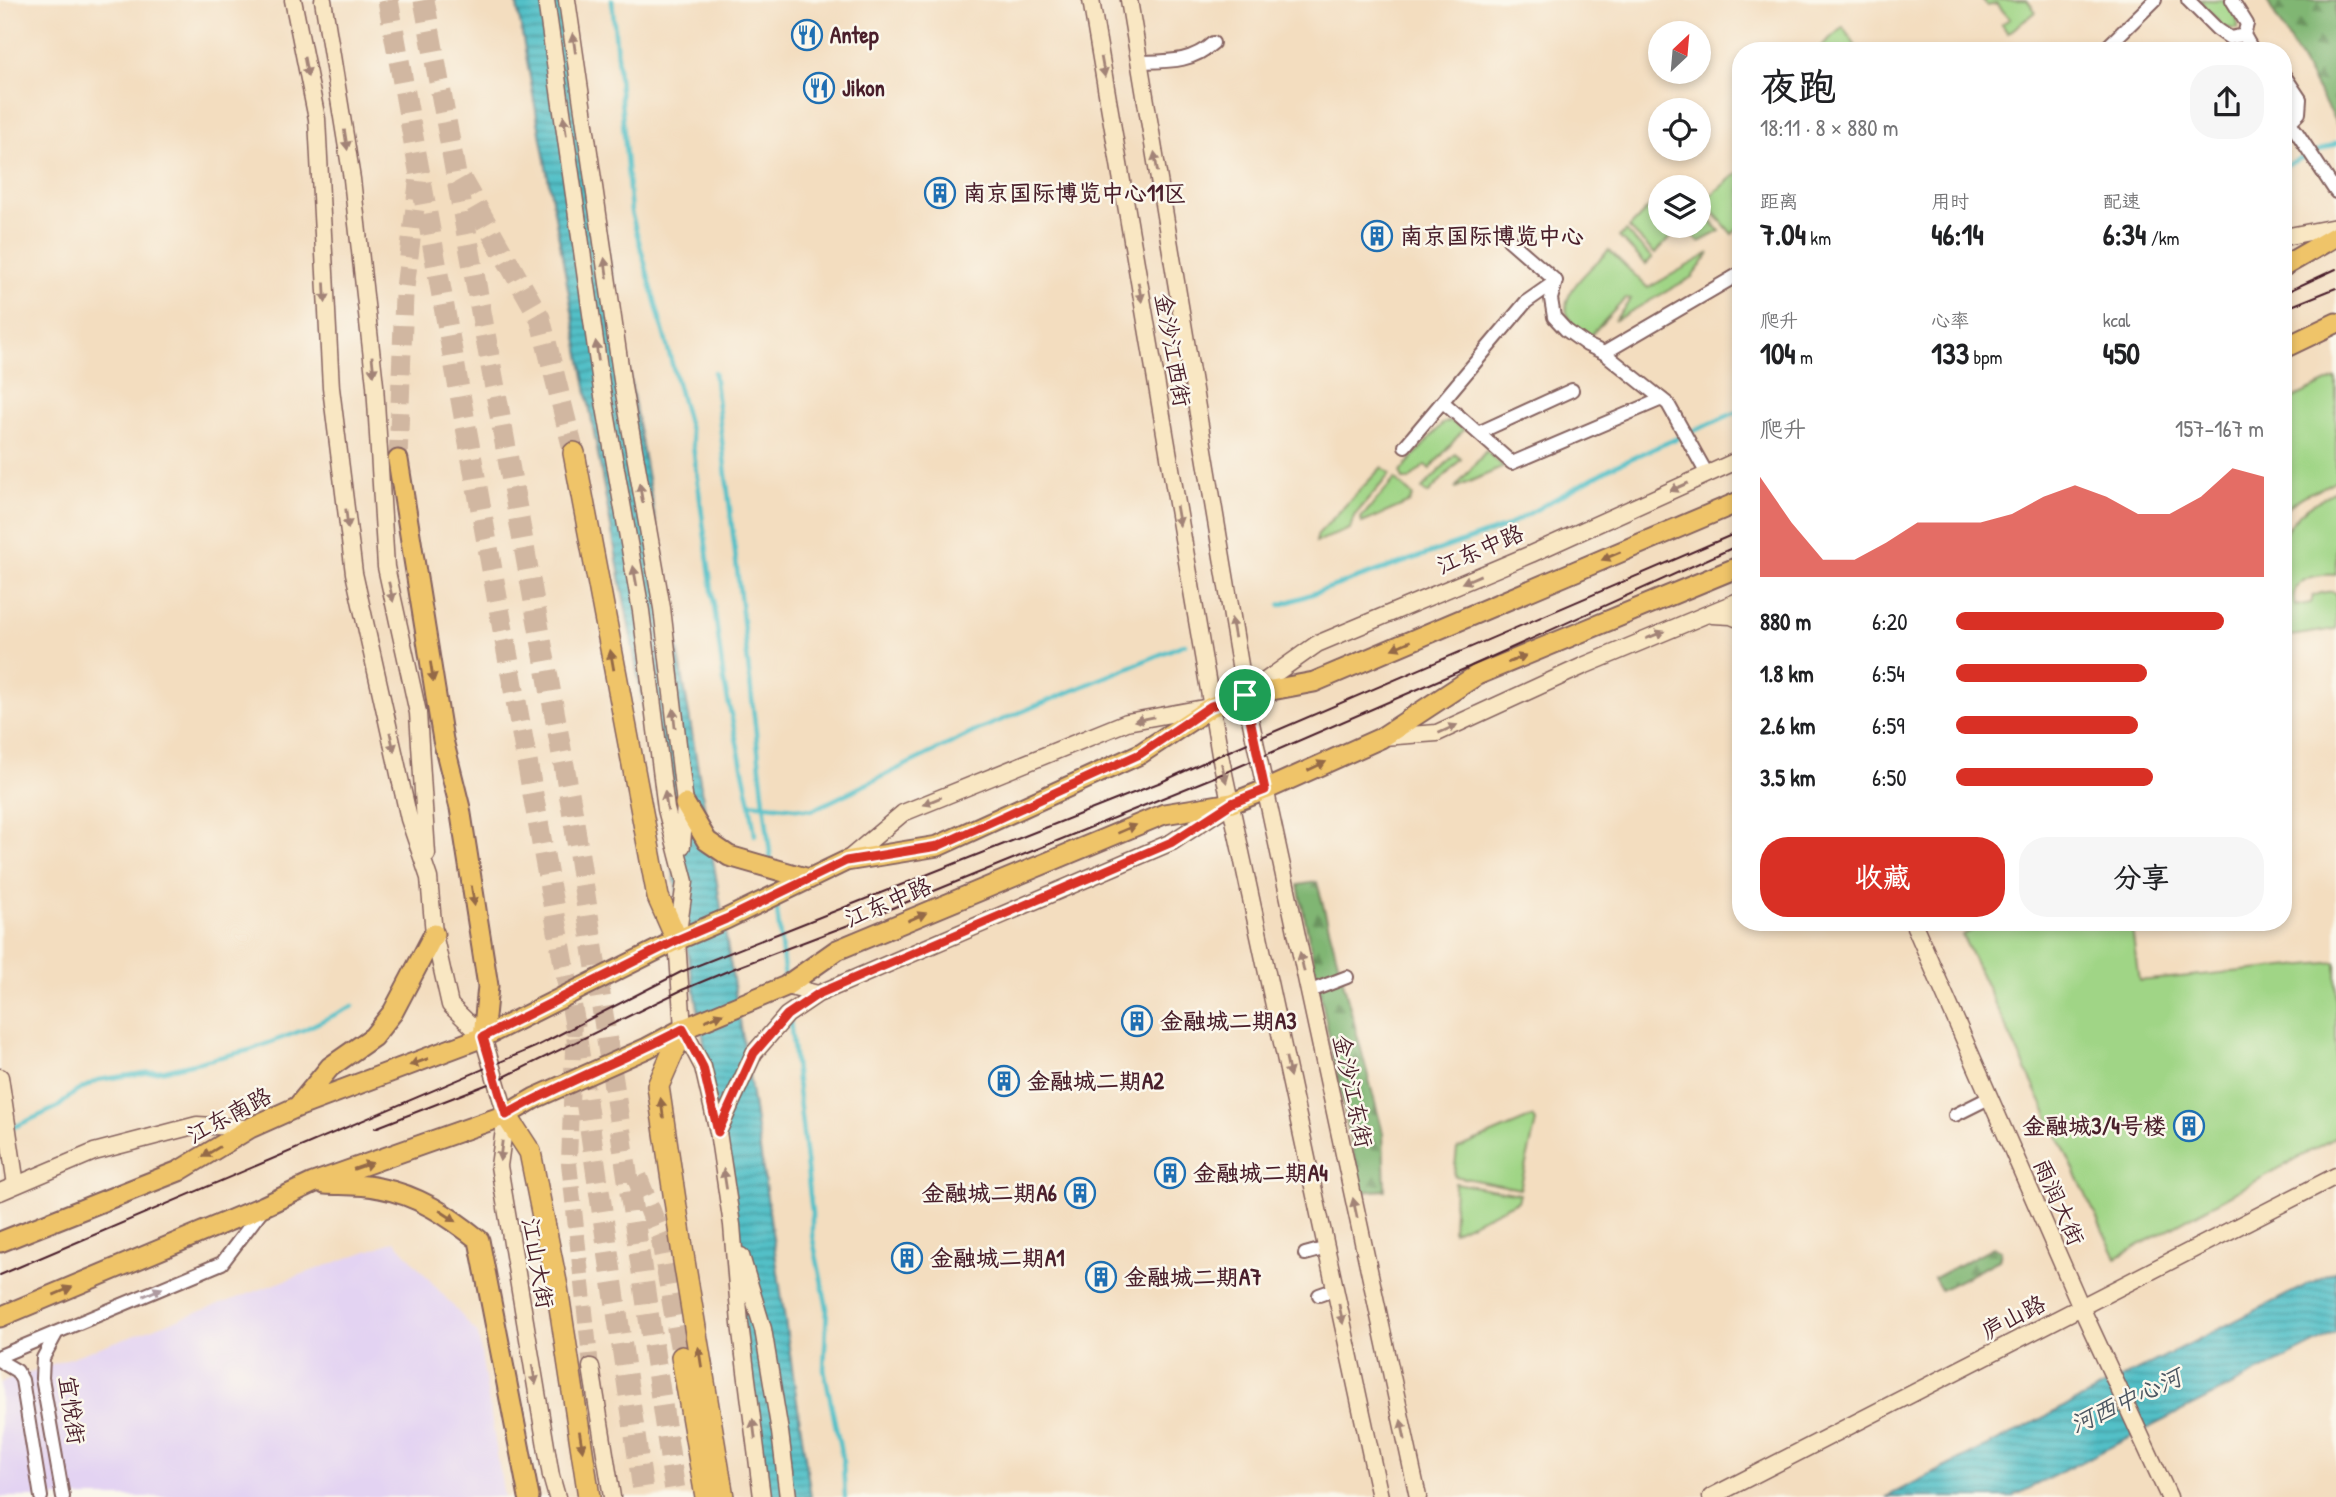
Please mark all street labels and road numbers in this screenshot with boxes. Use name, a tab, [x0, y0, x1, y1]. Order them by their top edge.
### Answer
street label: 金沙江西街	[1148, 291, 1199, 409]
street label: 江东中路	[1431, 516, 1528, 581]
street label: 江东中路	[839, 869, 936, 934]
street label: 金沙江东街	[1326, 1031, 1381, 1150]
street label: 江东南路	[181, 1079, 277, 1150]
street label: 雨润大街	[2027, 1153, 2092, 1250]
street label: 江山大街	[515, 1215, 562, 1311]
street label: 庐山路	[1975, 1287, 2051, 1346]
street label: 宜悦街	[52, 1374, 93, 1446]

